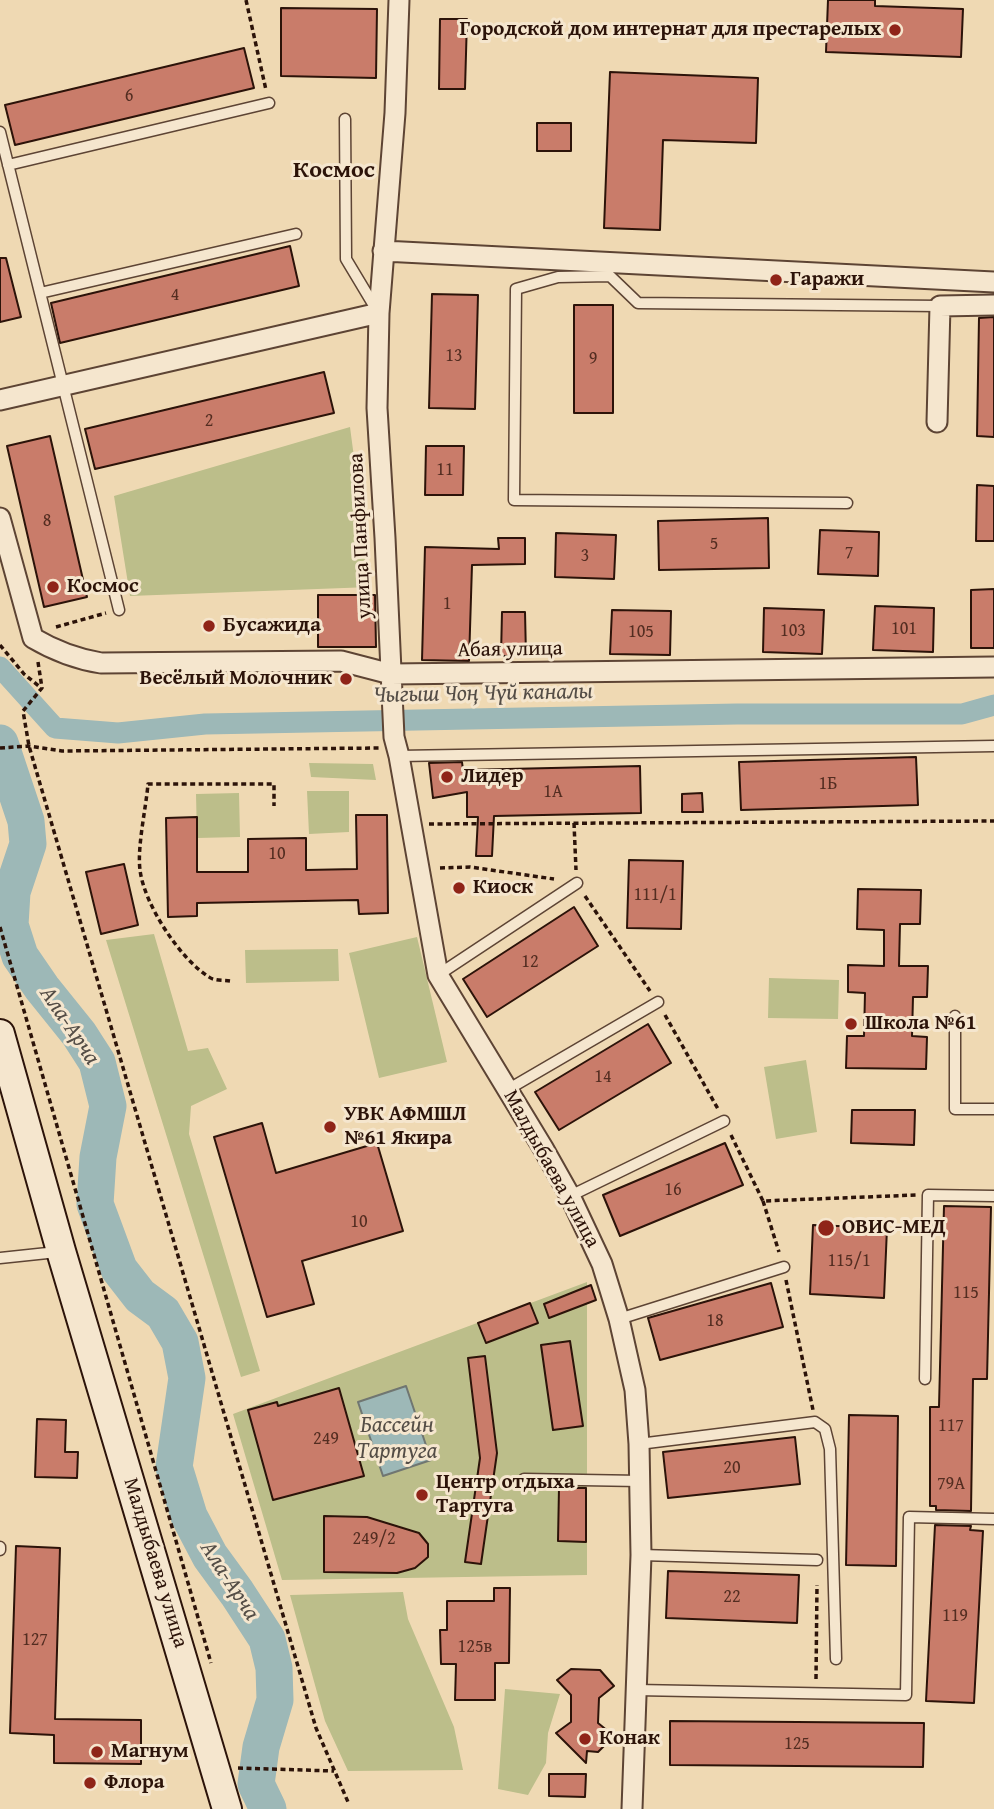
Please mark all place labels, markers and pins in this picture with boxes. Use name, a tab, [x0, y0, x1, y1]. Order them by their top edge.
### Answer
place label: Городской дом интернат для престарелых	[459, 17, 881, 43]
marker: Городской дом интернат для престарелых	[887, 22, 903, 38]
place label: Гаражи	[790, 267, 864, 293]
marker: Гаражи	[768, 272, 784, 288]
place label: Космос	[67, 574, 139, 600]
marker: Космос	[45, 579, 61, 595]
place label: Бусажида	[223, 613, 321, 639]
marker: Бусажида	[201, 618, 217, 634]
place label: Весёлый Молочник	[140, 666, 332, 692]
marker: Весёлый Молочник	[338, 671, 354, 687]
place label: Лидер	[461, 764, 523, 790]
marker: Лидер	[439, 769, 455, 785]
place label: Киоск	[473, 875, 533, 901]
marker: Киоск	[451, 880, 467, 896]
place label: Школа №61	[865, 1011, 977, 1037]
marker: Школа №61	[843, 1016, 859, 1032]
place label: УВК АФМШЛ №61 Якира	[344, 1102, 466, 1152]
marker: УВК АФМШЛ №61 Якира	[322, 1119, 338, 1135]
place label: ОВИС-МЕД	[842, 1215, 946, 1241]
marker: ОВИС-МЕД	[816, 1218, 836, 1238]
place label: Центр отдыха Тартуга	[436, 1470, 575, 1520]
marker: Центр отдыха Тартуга	[414, 1487, 430, 1503]
place label: Конак	[599, 1726, 660, 1752]
marker: Конак	[577, 1731, 593, 1747]
place label: Магнум	[111, 1739, 189, 1765]
marker: Магнум	[89, 1744, 105, 1760]
place label: Флора	[104, 1770, 165, 1796]
marker: Флора	[82, 1775, 98, 1791]

